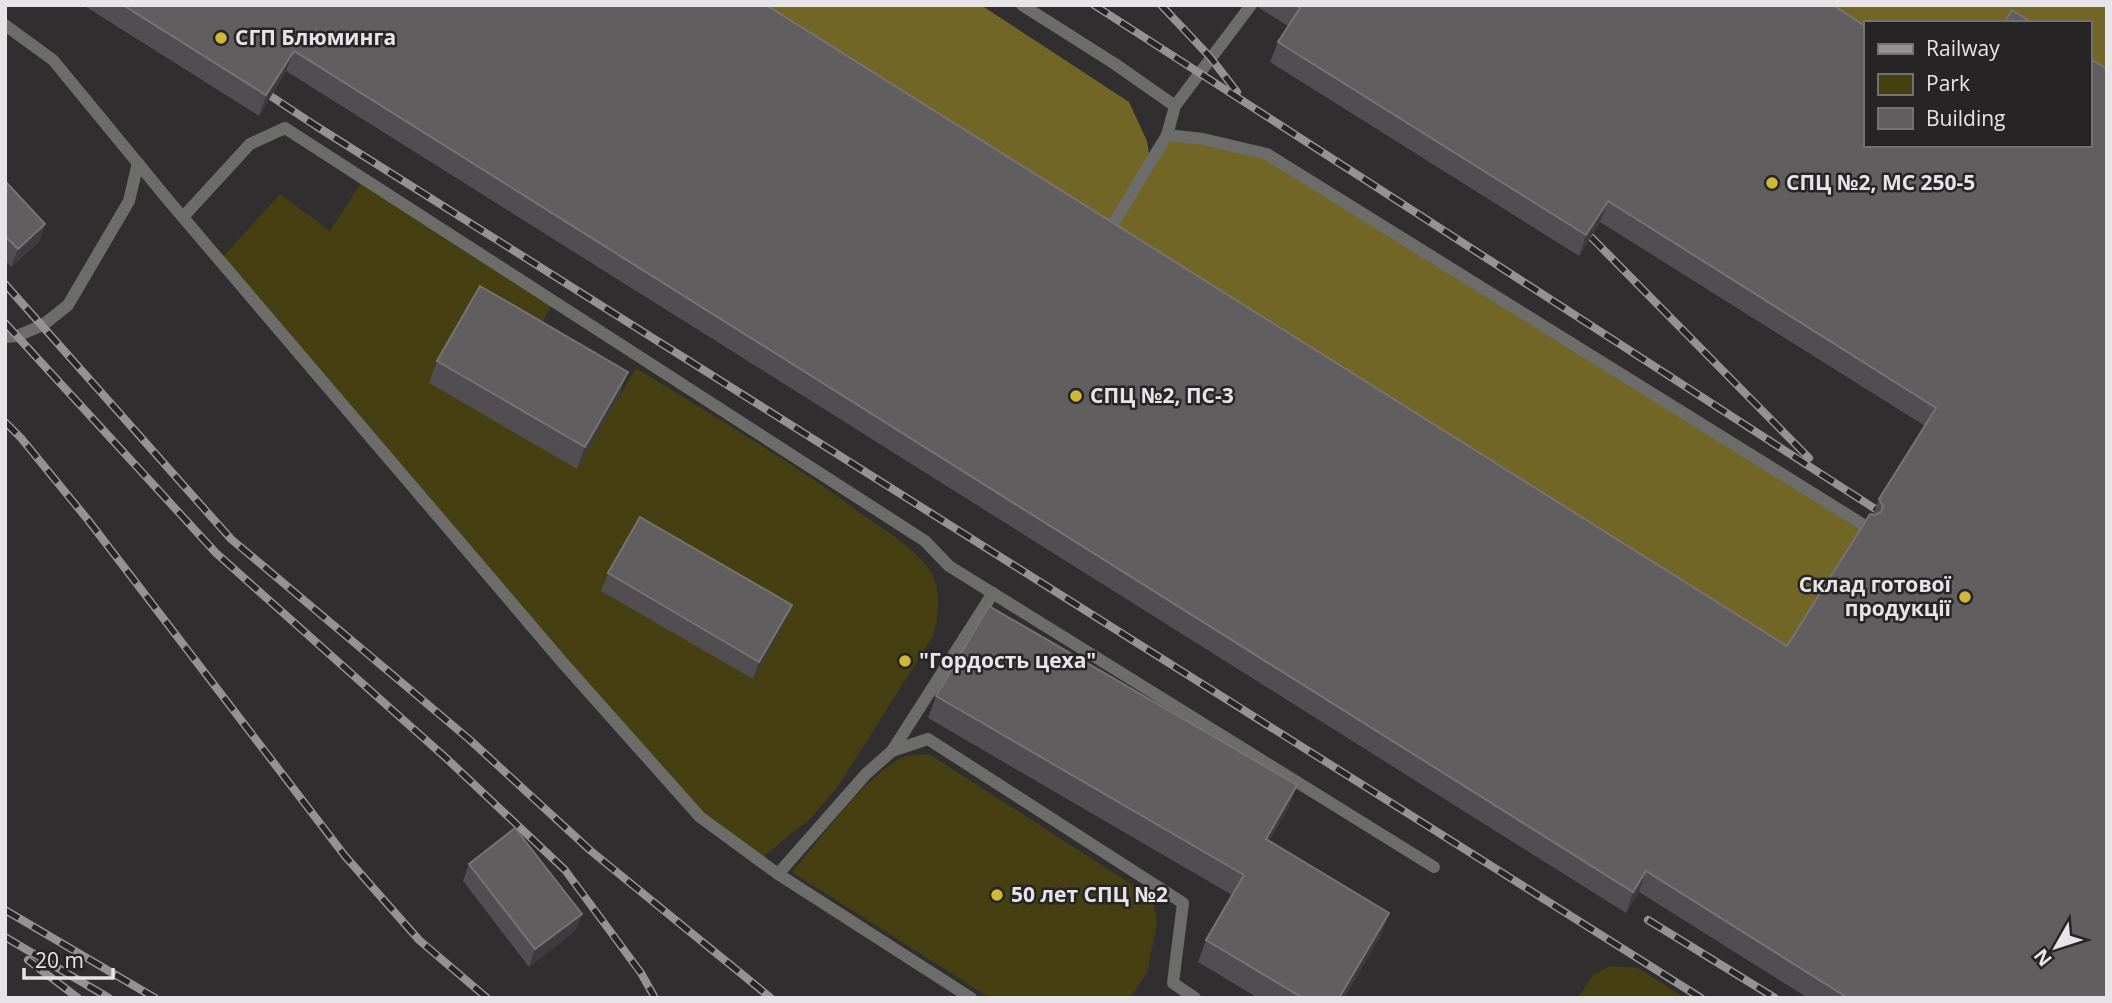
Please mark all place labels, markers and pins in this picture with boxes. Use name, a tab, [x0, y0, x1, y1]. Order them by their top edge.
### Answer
place label: СГП Блюминга	[235, 23, 396, 51]
marker: СГП Блюминга	[213, 30, 229, 46]
place label: СПЦ №2, МС 250-5	[1786, 168, 1975, 196]
marker: СПЦ №2, МС 250-5	[1764, 175, 1780, 191]
place label: СПЦ №2, ПС-3	[1090, 381, 1234, 409]
marker: СПЦ №2, ПС-3	[1068, 388, 1084, 404]
place label: Склад готової продукції	[1799, 570, 1952, 622]
marker: Склад готової продукції	[1957, 589, 1973, 605]
place label: "Гордость цеха"	[919, 646, 1096, 674]
marker: "Гордость цеха"	[897, 653, 913, 669]
place label: 50 лет СПЦ №2	[1011, 880, 1168, 908]
marker: 50 лет СПЦ №2	[989, 887, 1005, 903]

